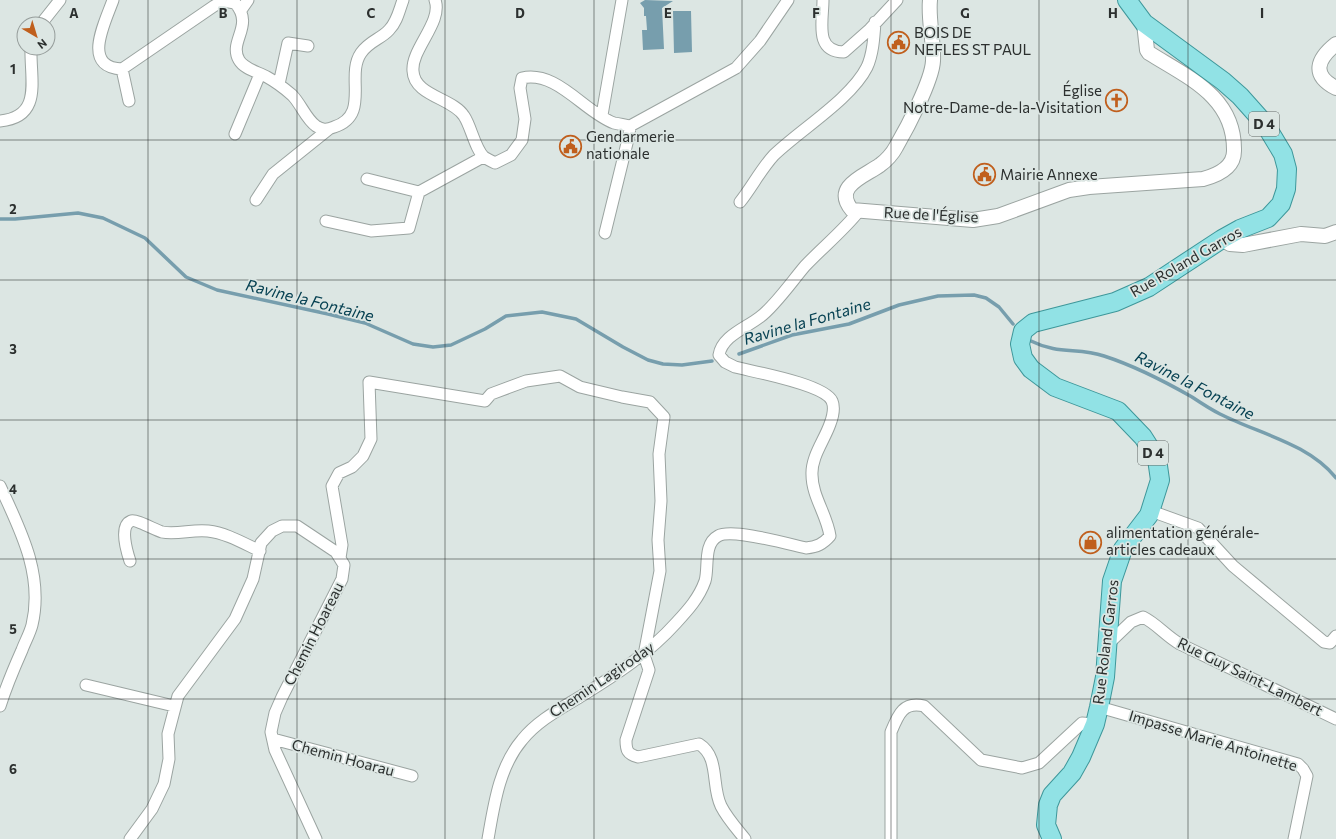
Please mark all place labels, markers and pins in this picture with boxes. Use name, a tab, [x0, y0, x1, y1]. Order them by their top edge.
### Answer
place label: BOIS DE NEFLES ST PAUL	[914, 23, 1032, 58]
public building icon: BOIS DE NEFLES ST PAUL	[885, 29, 911, 55]
place label: Église Notre-Dame-de-la-Visitation	[903, 80, 1102, 116]
church icon: Église Notre-Dame-de-la-Visitation	[1104, 87, 1130, 113]
place label: Gendarmerie nationale	[586, 127, 675, 162]
public building icon: Gendarmerie nationale	[557, 133, 583, 159]
public building icon: Mairie Annexe	[971, 162, 997, 188]
place label: Mairie Annexe	[1000, 165, 1098, 183]
place label: alimentation générale- articles cadeaux	[1106, 523, 1260, 558]
shop icon: alimentation générale- articles cadeaux	[1078, 529, 1104, 555]

